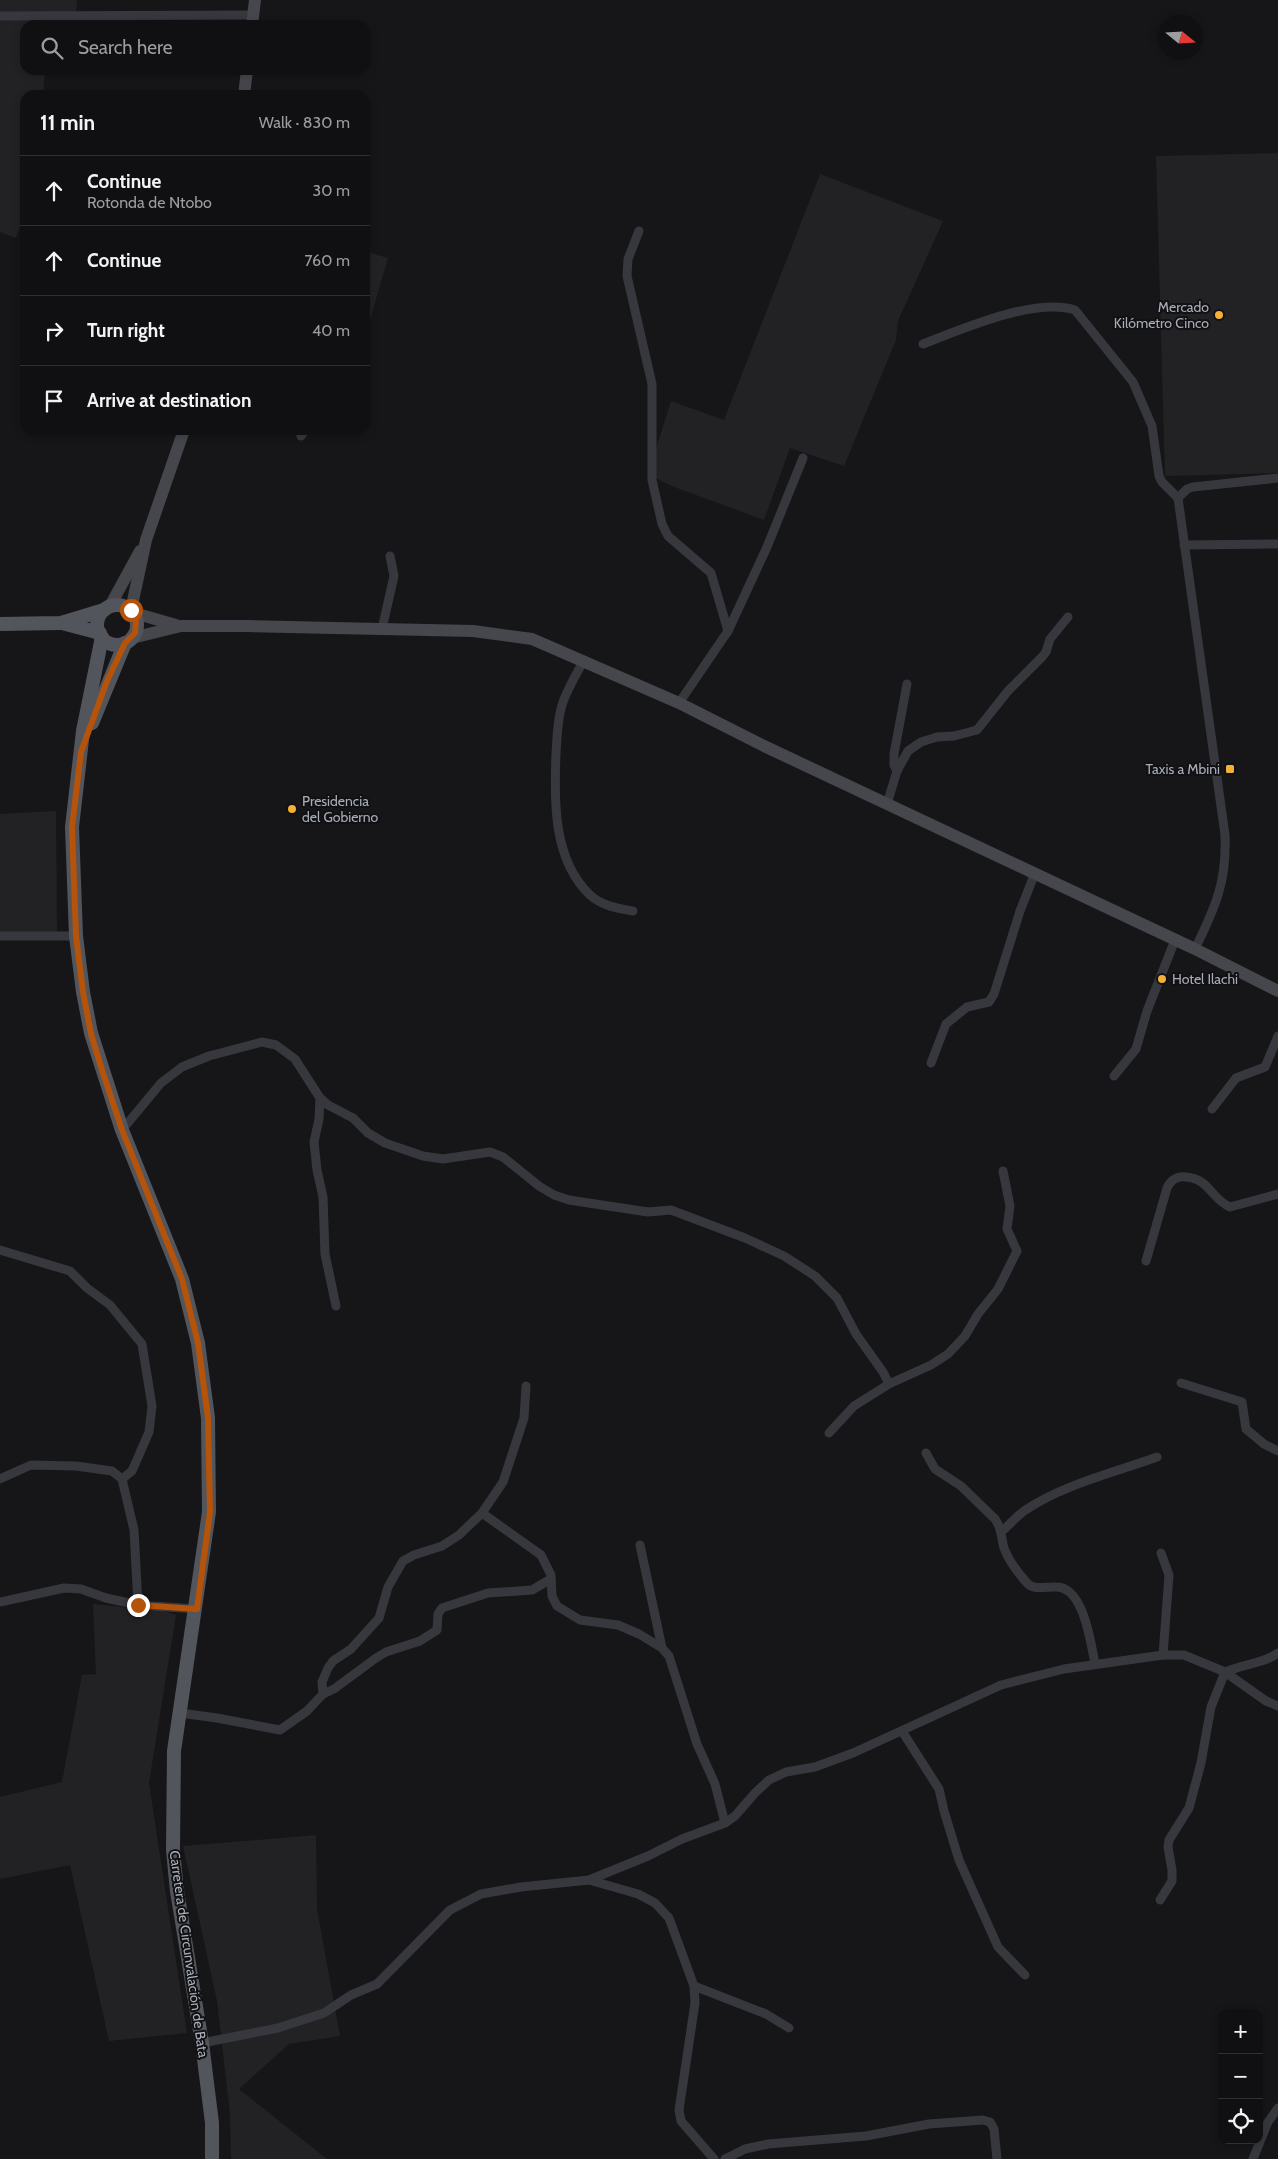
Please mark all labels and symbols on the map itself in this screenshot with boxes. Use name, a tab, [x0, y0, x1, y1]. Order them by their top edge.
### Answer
north arrow	[1158, 15, 1203, 60]
place label: Mercado Kilómetro Cinco	[1114, 298, 1209, 332]
marker: Mercado Kilómetro Cinco	[1213, 309, 1225, 321]
route start	[120, 599, 143, 622]
place label: Taxis a Mbini	[1146, 760, 1220, 778]
marker: Taxis a Mbini	[1224, 763, 1236, 775]
place label: Presidencia del Gobierno	[302, 792, 379, 826]
marker: Presidencia del Gobierno	[286, 803, 298, 815]
place label: Hotel Ilachi	[1172, 970, 1238, 988]
marker: Hotel Ilachi	[1156, 973, 1168, 985]
route end	[127, 1594, 150, 1617]
street label: Carretera de Circunvalación de Bata	[166, 1849, 212, 2059]

